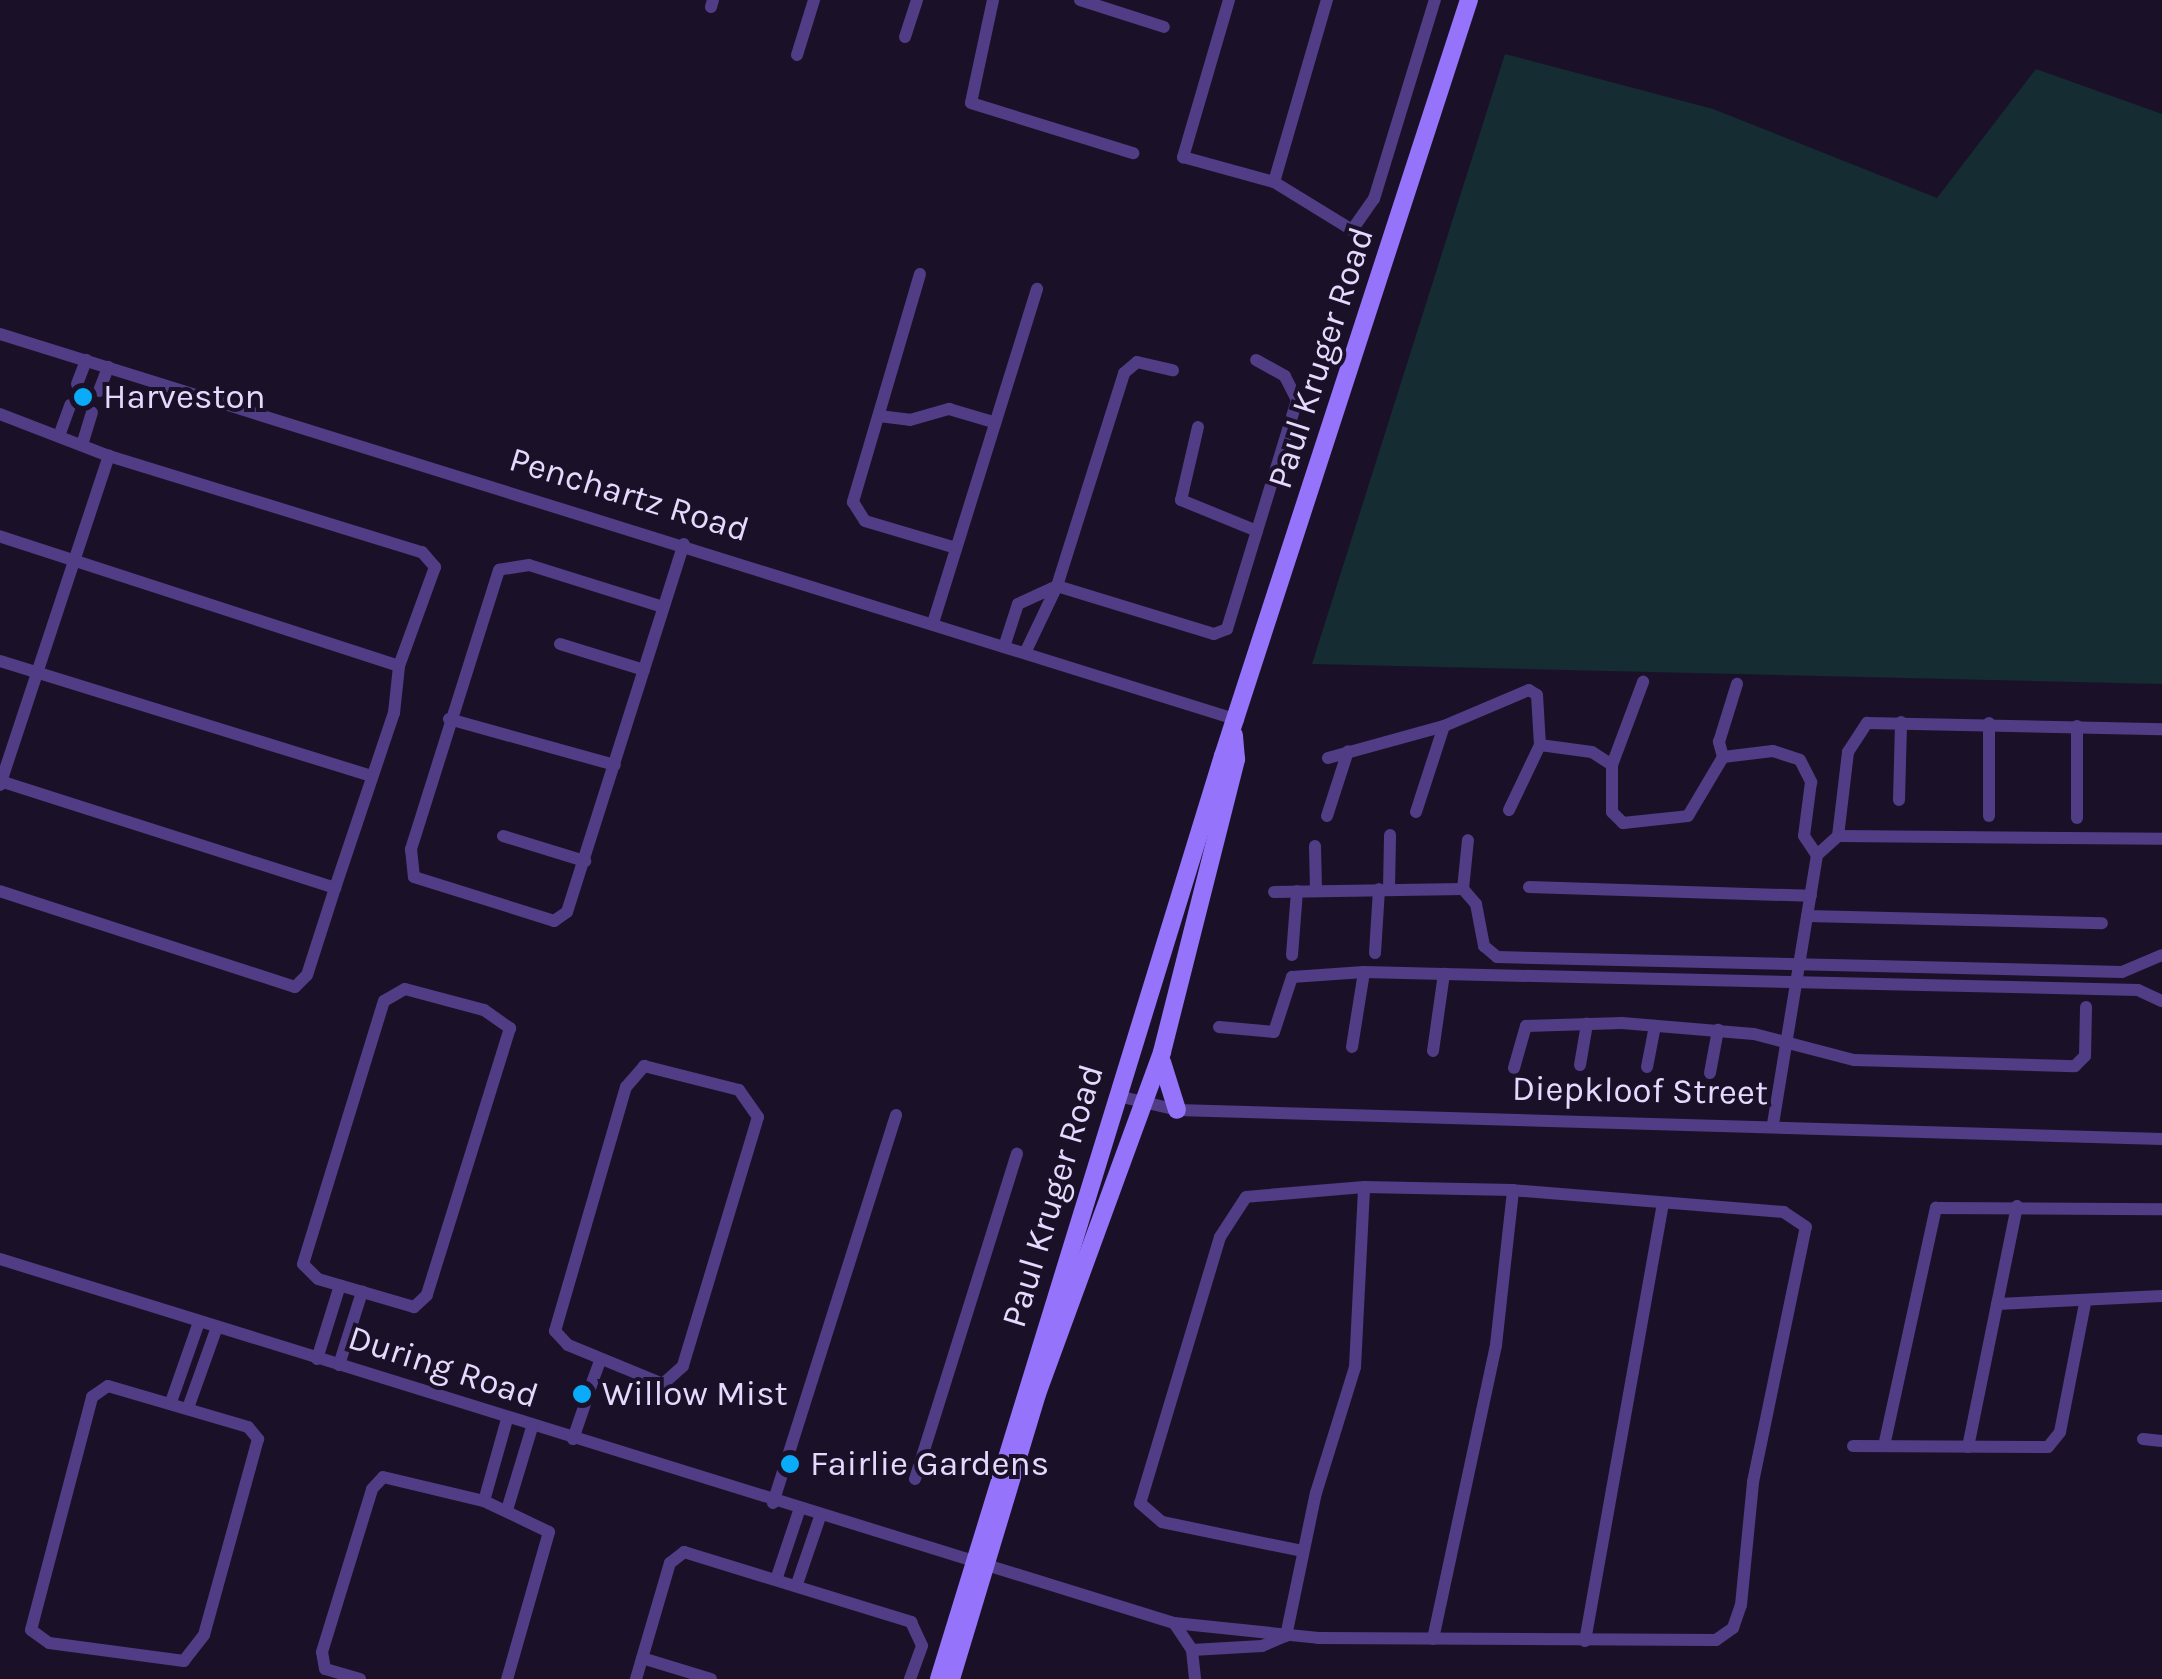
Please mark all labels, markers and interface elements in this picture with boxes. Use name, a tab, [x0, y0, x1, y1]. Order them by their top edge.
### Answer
street label: Paul Kruger Road	[1259, 222, 1383, 494]
place label: Harveston	[103, 376, 266, 418]
marker: Harveston	[72, 386, 94, 408]
street label: Penchartz Road	[504, 439, 754, 551]
street label: Paul Kruger Road	[993, 1060, 1113, 1332]
street label: Diepkloof Street	[1512, 1068, 1768, 1114]
street label: During Road	[343, 1317, 543, 1417]
place label: Willow Mist	[602, 1373, 788, 1415]
marker: Willow Mist	[571, 1383, 593, 1405]
place label: Fairlie Gardens	[810, 1443, 1049, 1485]
marker: Fairlie Gardens	[779, 1453, 801, 1475]

